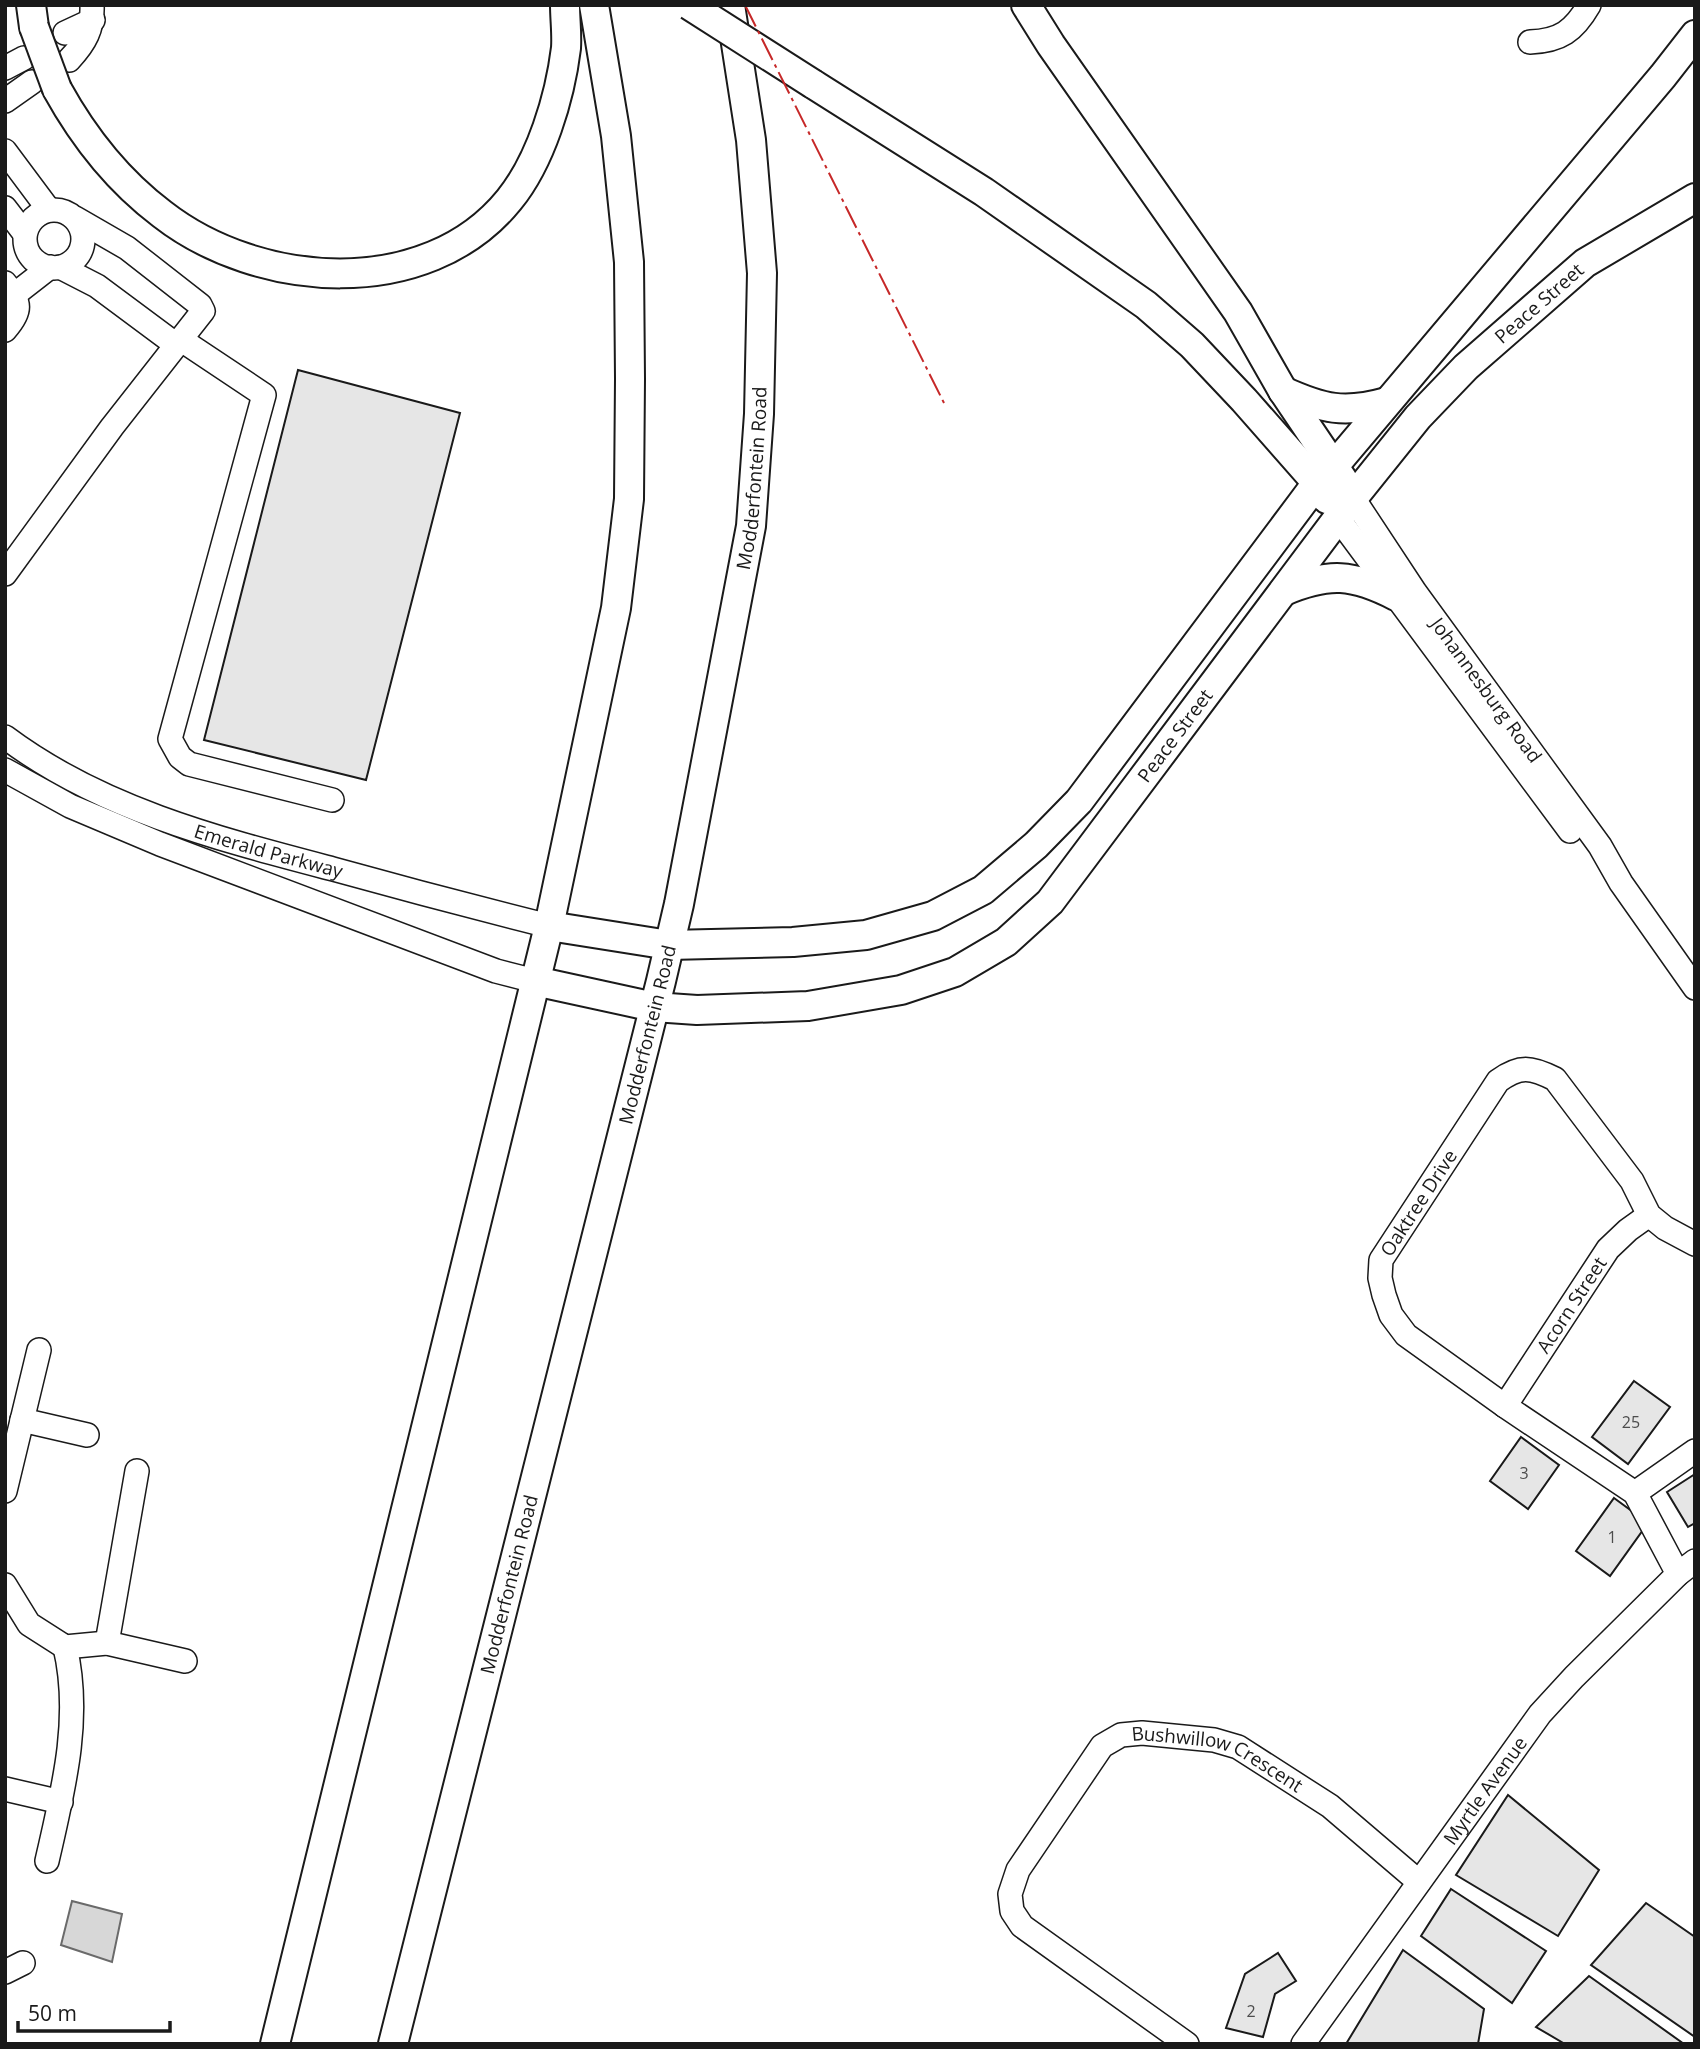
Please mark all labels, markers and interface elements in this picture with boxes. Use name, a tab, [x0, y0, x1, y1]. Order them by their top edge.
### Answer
street label: Peace Street	[1489, 257, 1589, 349]
street label: Modderfontein Road	[730, 386, 773, 572]
street label: Johannesburg Road	[1424, 611, 1548, 768]
street label: Peace Street	[1131, 683, 1219, 788]
street label: Emerald Parkway	[191, 818, 346, 884]
street label: Modderfontein Road	[612, 942, 682, 1127]
street label: Oaktree Drive	[1374, 1144, 1463, 1261]
street label: Acorn Street	[1530, 1252, 1613, 1358]
house number: 25	[1622, 1411, 1640, 1433]
house number: 3	[1519, 1462, 1529, 1484]
street label: Modderfontein Road	[474, 1492, 544, 1677]
house number: 1	[1607, 1526, 1617, 1548]
street label: Bushwillow Crescent	[1130, 1720, 1308, 1798]
street label: Myrtle Avenue	[1437, 1731, 1533, 1850]
scale bar	[18, 1990, 170, 2034]
text: 50 m	[28, 1999, 77, 2027]
house number: 2	[1246, 2000, 1256, 2022]

